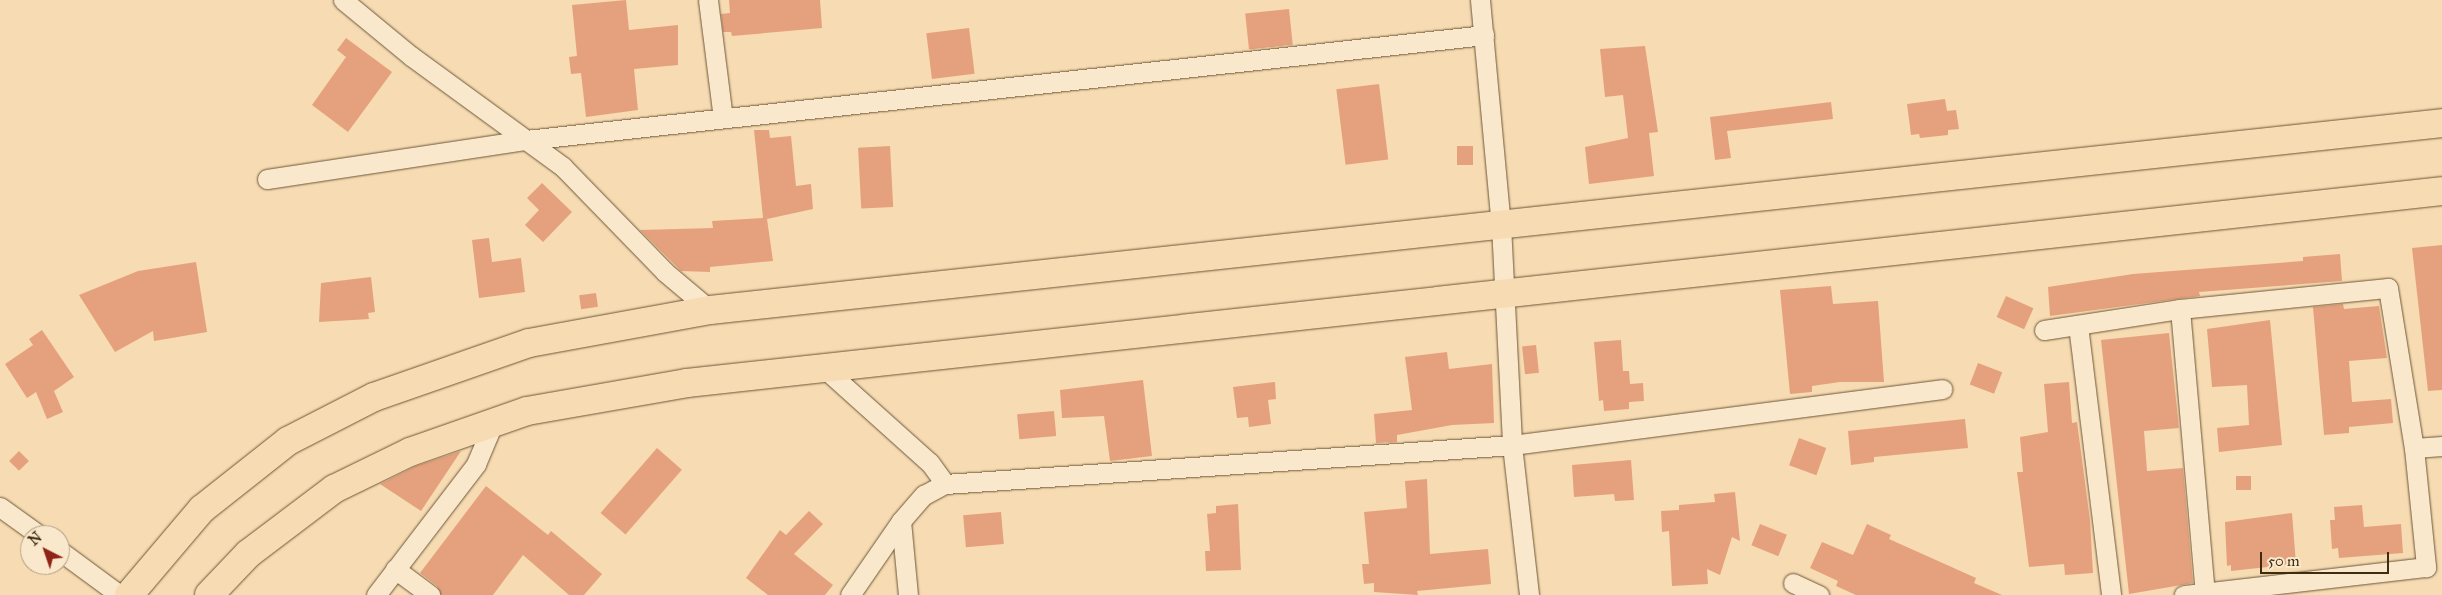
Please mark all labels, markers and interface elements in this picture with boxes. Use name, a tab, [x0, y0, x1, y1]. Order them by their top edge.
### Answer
north arrow	[20, 525, 70, 575]
text: N	[25, 529, 46, 549]
scale bar	[2262, 542, 2391, 574]
text: 50 m	[2268, 552, 2300, 570]

